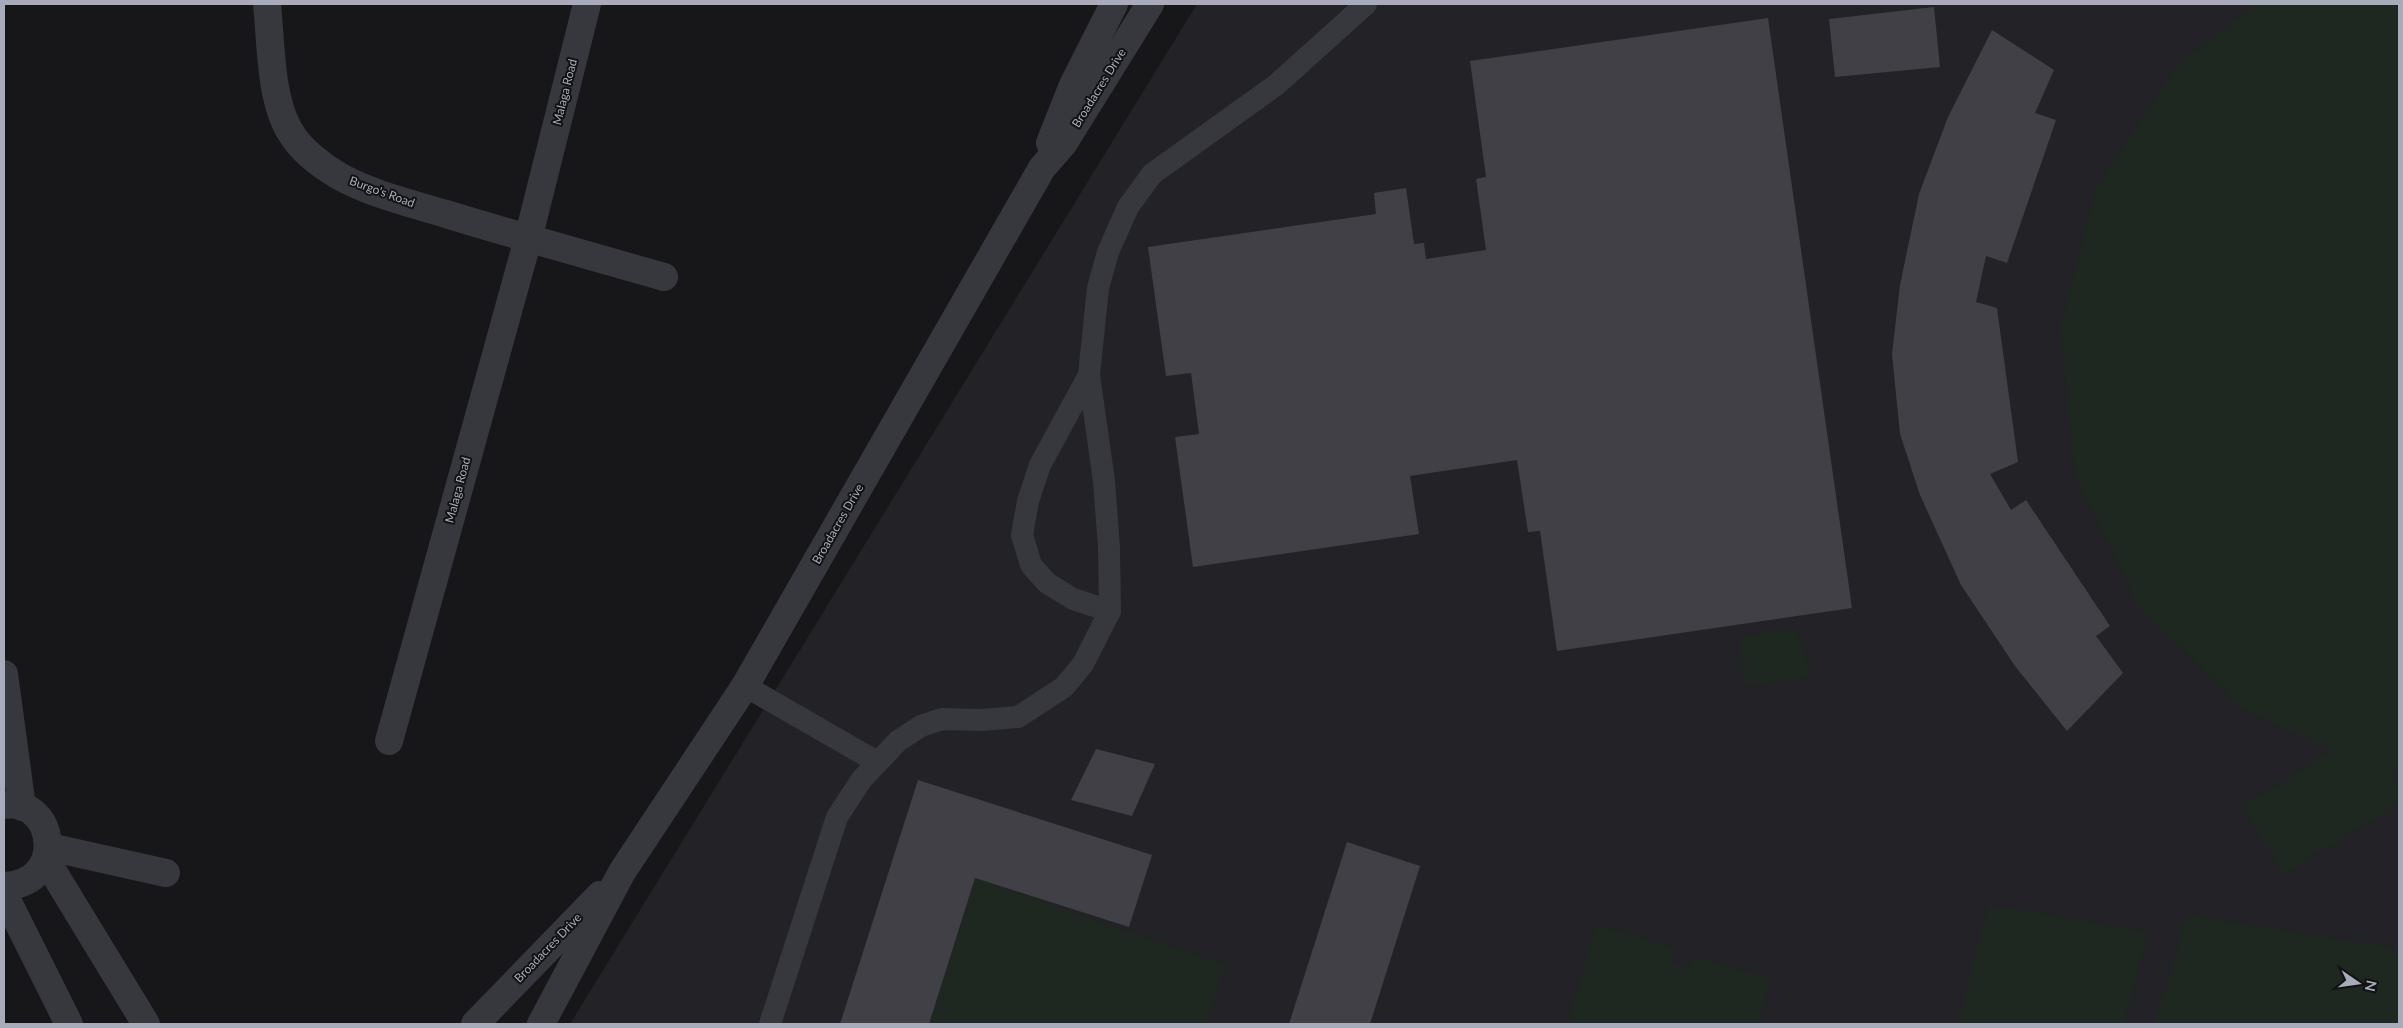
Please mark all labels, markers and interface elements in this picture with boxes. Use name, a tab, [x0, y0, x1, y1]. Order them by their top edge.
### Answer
street label: Broadacres Drive	[1068, 45, 1129, 130]
street label: Malaga Road	[549, 57, 580, 127]
street label: Burgo's Road	[347, 173, 417, 210]
street label: Malaga Road	[442, 455, 474, 524]
street label: Broadacres Drive	[809, 481, 867, 567]
street label: Broadacres Drive	[511, 910, 584, 985]
north arrow	[2333, 958, 2383, 1008]
text: N	[2362, 979, 2381, 993]

